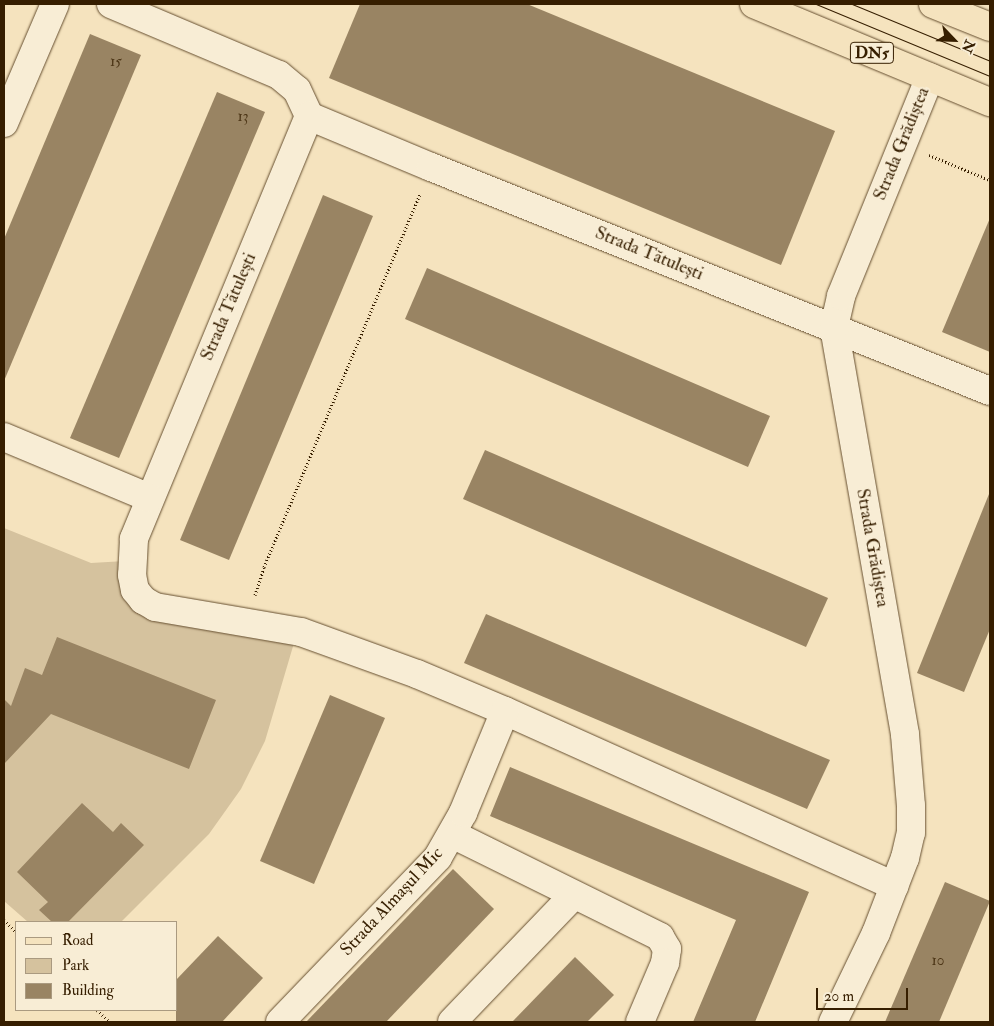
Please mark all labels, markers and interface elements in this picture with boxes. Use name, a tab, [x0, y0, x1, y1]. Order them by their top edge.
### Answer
north arrow	[929, 15, 979, 65]
text: N	[958, 37, 978, 55]
road number: DN5	[850, 40, 894, 66]
house number: 15	[110, 53, 122, 71]
street label: Strada Grădiștea	[870, 84, 934, 204]
house number: 13	[237, 108, 249, 126]
street label: Strada Tătulești	[592, 223, 706, 285]
street label: Strada Tătulești	[197, 250, 261, 364]
street label: Strada Grădiștea	[851, 487, 893, 609]
street label: Strada Almașul Mic	[336, 843, 448, 961]
legend	[15, 921, 178, 1011]
text: Road	[62, 931, 93, 950]
house number: 10	[932, 952, 944, 970]
text: Park	[62, 956, 89, 975]
scale bar	[819, 978, 912, 1010]
text: Building	[62, 981, 114, 1000]
text: 20 m	[824, 987, 854, 1006]

